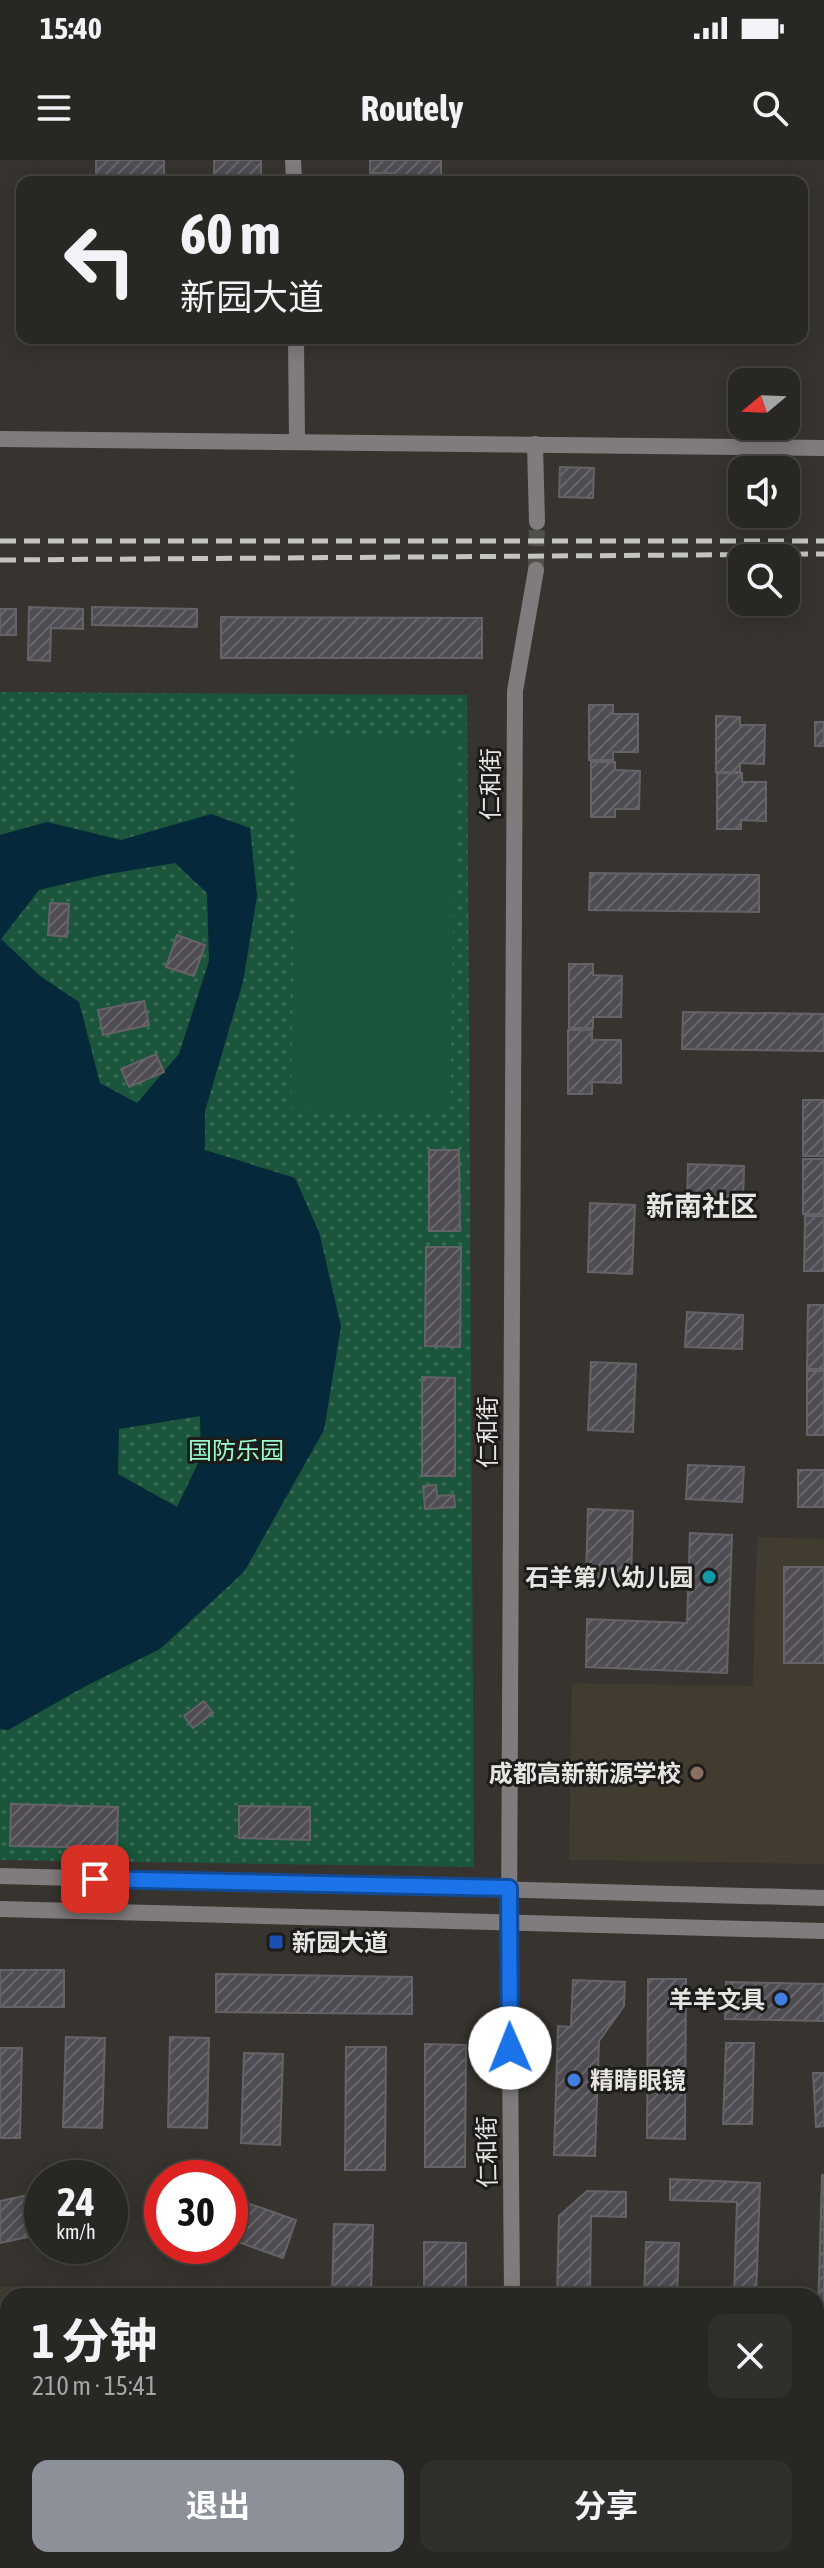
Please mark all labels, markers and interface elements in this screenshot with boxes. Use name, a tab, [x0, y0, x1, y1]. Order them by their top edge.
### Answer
text: 15:40	[40, 11, 102, 45]
icon: menu	[32, 86, 76, 130]
icon: search	[748, 86, 792, 130]
text: Routely	[361, 87, 463, 129]
text: 60 m	[180, 202, 281, 266]
icon: left	[48, 208, 152, 312]
text: 新园大道	[180, 276, 324, 318]
north arrow	[728, 368, 800, 440]
map controls	[728, 368, 800, 616]
button: sound	[728, 456, 800, 528]
button: search	[728, 544, 800, 616]
street label: 仁和街	[477, 748, 504, 820]
district label: 新南社区	[646, 1190, 758, 1222]
street label: 仁和街	[474, 1396, 501, 1468]
park label: 国防乐园	[188, 1437, 284, 1464]
place label: 石羊第八幼儿园	[525, 1564, 693, 1591]
marker: 石羊第八幼儿园	[700, 1568, 718, 1586]
place label: 成都高新新源学校	[489, 1760, 681, 1787]
marker: 成都高新新源学校	[688, 1764, 706, 1782]
pin	[61, 1845, 129, 1913]
icon: arrive	[73, 1857, 117, 1901]
place label: 新园大道	[292, 1929, 388, 1956]
marker: 新园大道	[267, 1933, 285, 1951]
place label: 羊羊文具	[669, 1986, 765, 2013]
marker: 羊羊文具	[772, 1990, 790, 2008]
position arrow	[468, 2006, 552, 2090]
place label: 精睛眼镜	[590, 2067, 686, 2094]
marker: 精睛眼镜	[565, 2071, 583, 2089]
street label: 仁和街	[473, 2116, 501, 2188]
speed limit sign: 30	[144, 2160, 248, 2264]
text: 24	[57, 2179, 95, 2224]
text: km/h	[56, 2220, 96, 2243]
text: 1 分钟	[32, 2313, 157, 2368]
button: close	[708, 2314, 792, 2398]
text: 210 m · 15:41	[32, 2371, 157, 2401]
button: 退出	[32, 2460, 404, 2552]
button: 分享	[420, 2460, 792, 2552]

